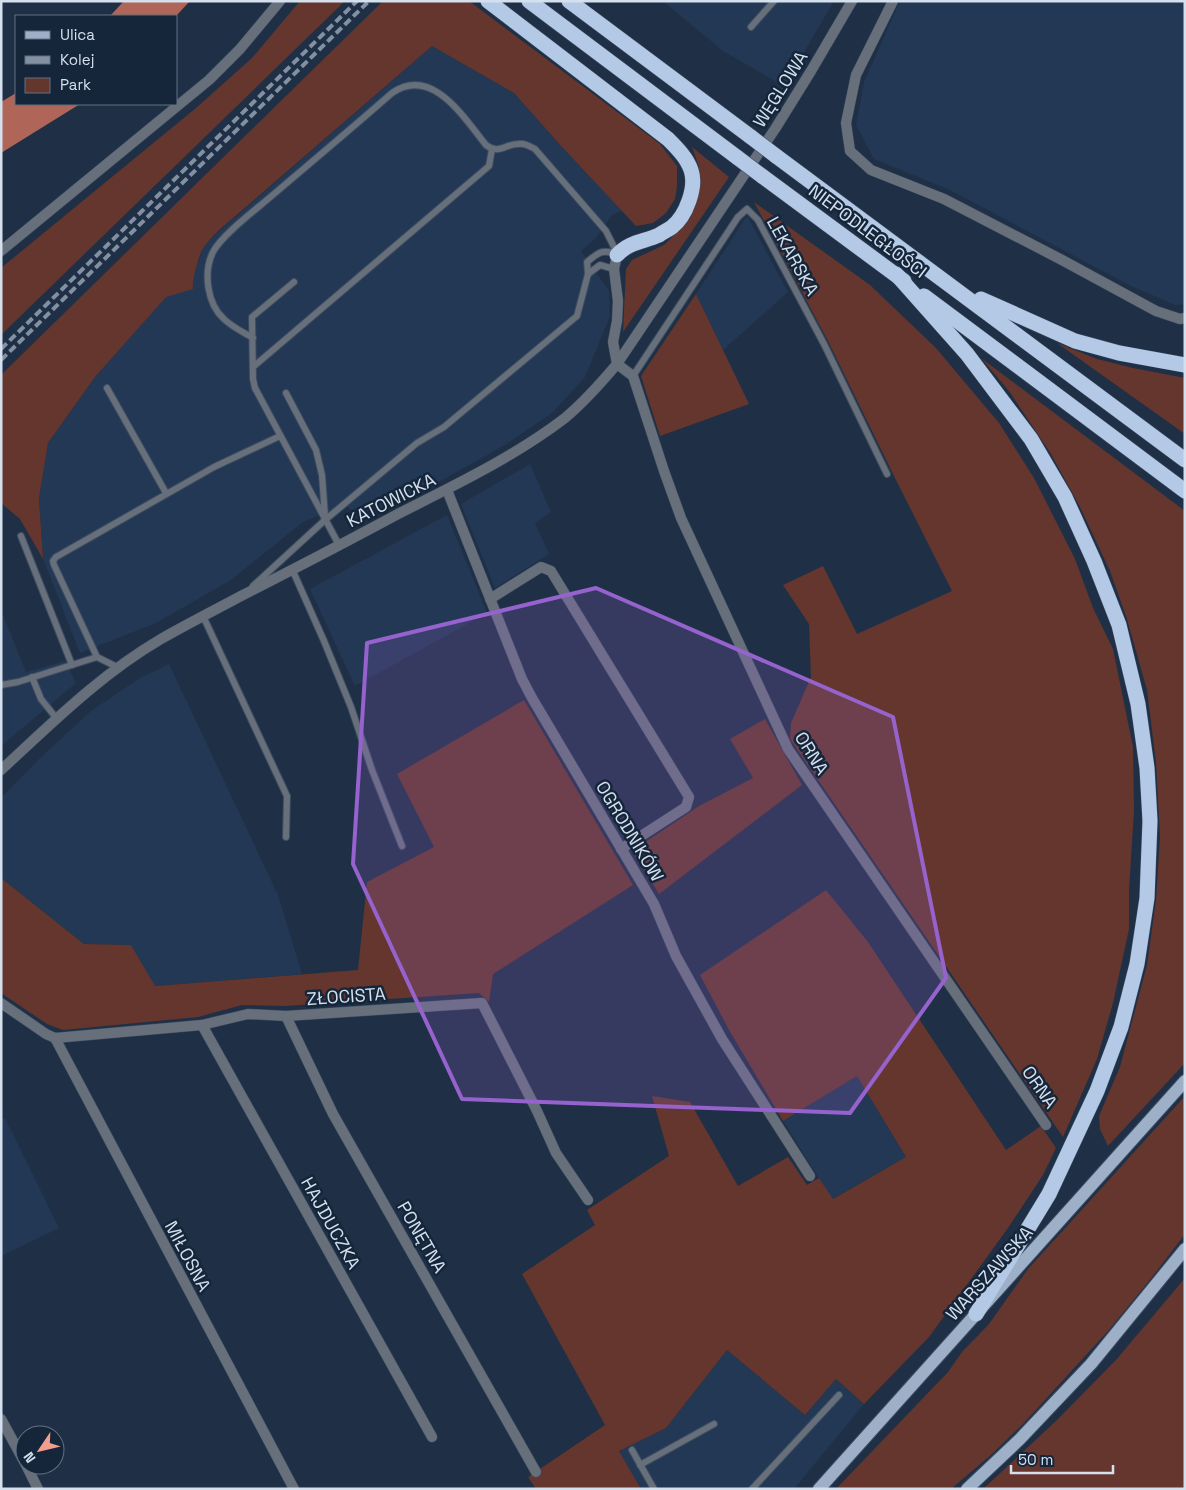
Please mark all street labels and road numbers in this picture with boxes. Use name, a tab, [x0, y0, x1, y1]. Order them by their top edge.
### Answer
street label: WĘGLOWA	[748, 47, 812, 131]
street label: NIEPODLEGŁOŚCI	[804, 179, 932, 283]
street label: LEKARSKA	[762, 212, 824, 300]
street label: KATOWICKA	[343, 468, 439, 532]
street label: ORNA	[790, 727, 834, 779]
street label: OGRODNIKÓW	[591, 777, 669, 886]
street label: ZŁOCISTA	[306, 982, 386, 1010]
street label: ORNA	[1017, 1061, 1063, 1113]
street label: HAJDUCZKA	[296, 1173, 366, 1273]
street label: PONĘTNA	[392, 1197, 452, 1277]
street label: MIŁOSNA	[160, 1217, 216, 1295]
street label: WARSZAWSKA	[941, 1221, 1037, 1325]

